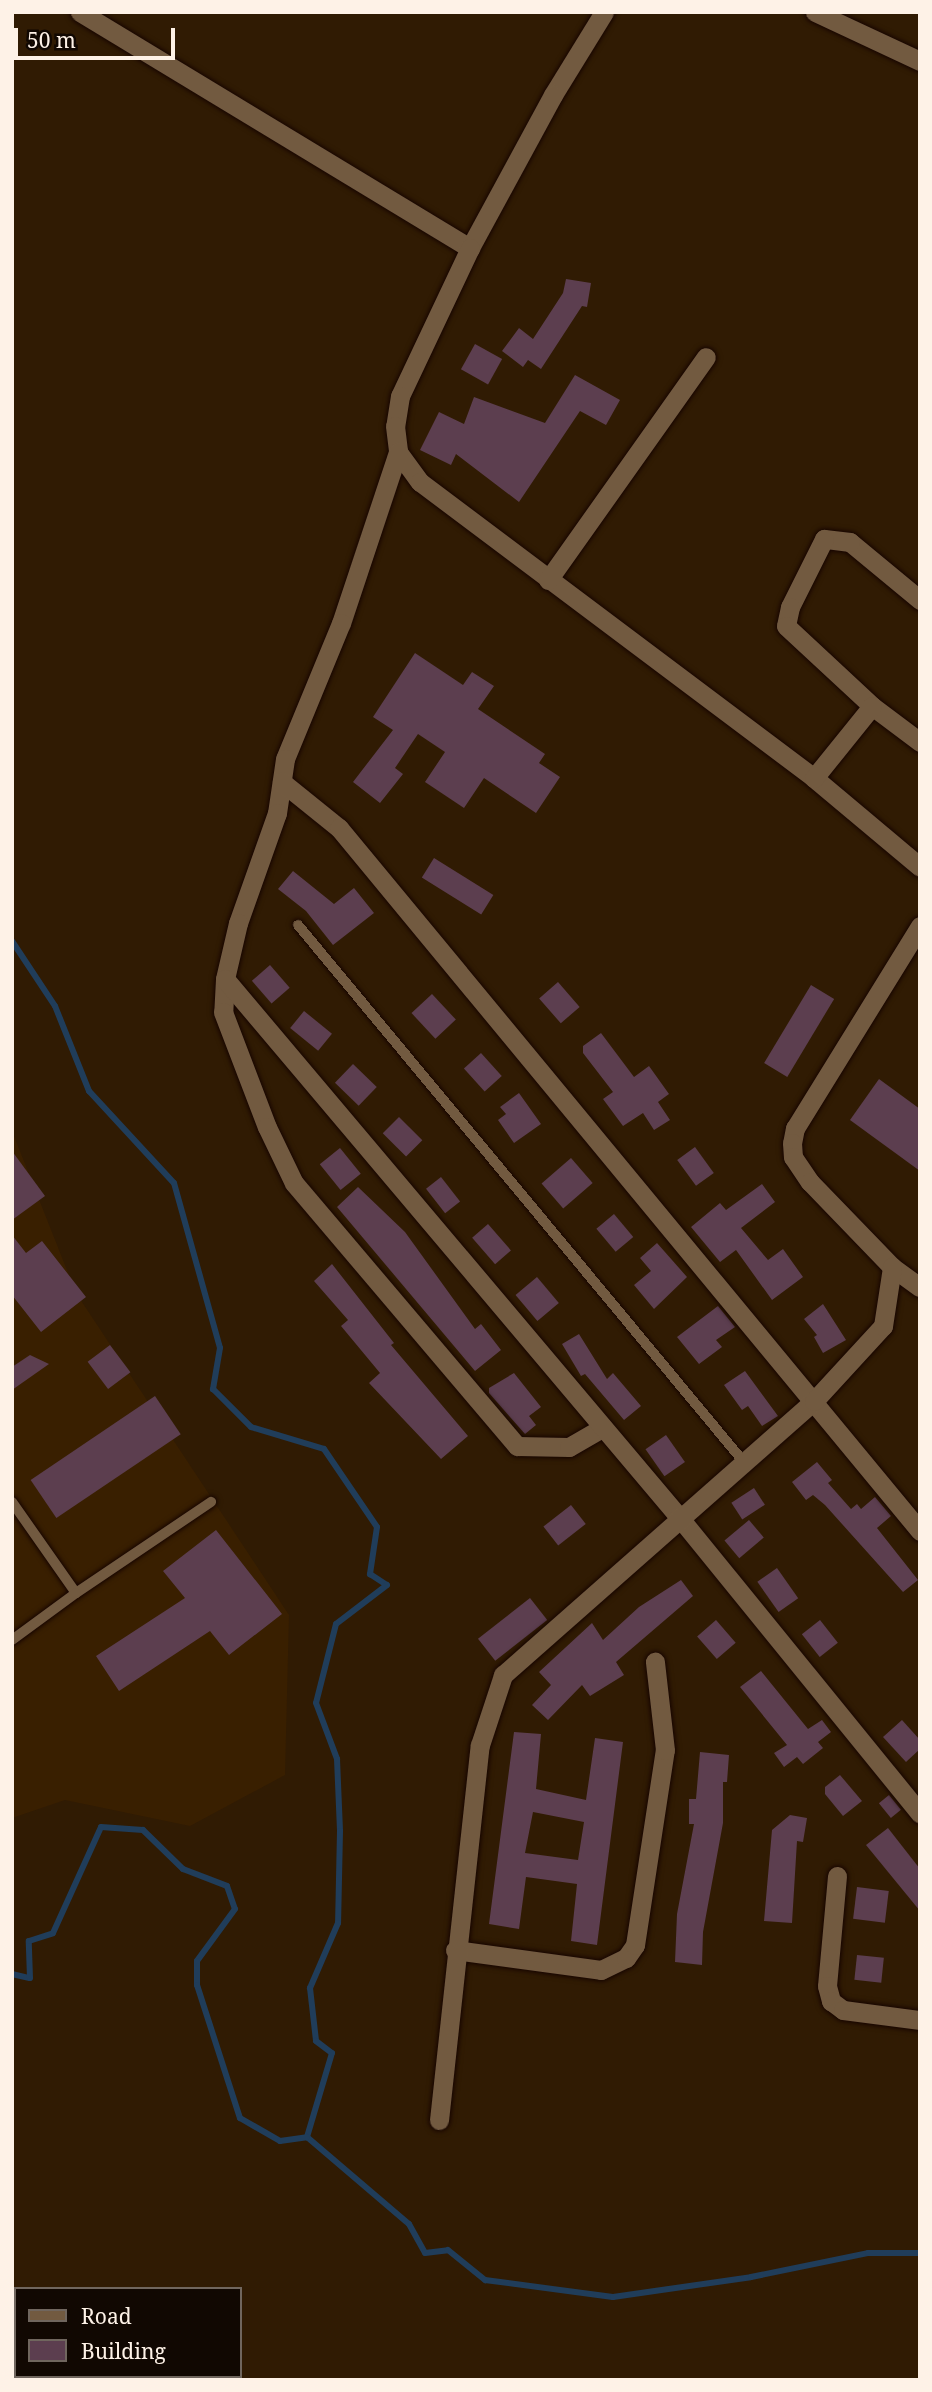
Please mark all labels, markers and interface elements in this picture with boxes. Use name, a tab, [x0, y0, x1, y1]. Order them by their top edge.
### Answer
scale bar	[18, 14, 178, 58]
text: 50 m	[27, 26, 76, 54]
legend	[14, 2287, 242, 2378]
text: Road	[81, 2302, 132, 2330]
text: Building	[81, 2337, 166, 2365]

